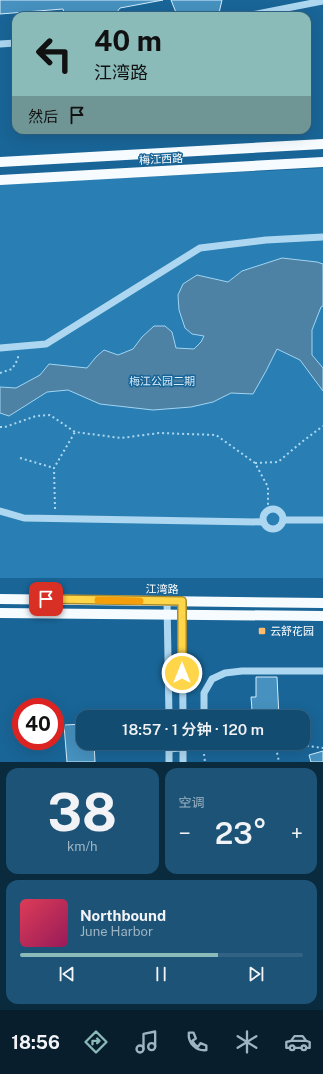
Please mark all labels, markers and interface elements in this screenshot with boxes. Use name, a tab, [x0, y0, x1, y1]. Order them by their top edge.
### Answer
text: 40 m	[94, 24, 162, 57]
icon: left	[28, 28, 80, 80]
text: 江湾路	[94, 62, 148, 83]
icon: arrive	[66, 104, 88, 126]
text: 然后	[28, 108, 58, 125]
street label: 梅江西路	[139, 152, 183, 166]
park label: 梅江公园二期	[129, 375, 195, 387]
pin	[29, 582, 63, 616]
street label: 江湾路	[145, 583, 179, 595]
icon: arrive	[35, 588, 57, 610]
place label: 云舒花园	[270, 625, 314, 637]
marker: 云舒花园	[257, 626, 267, 636]
position arrow	[161, 652, 203, 694]
speed limit sign: 40	[12, 698, 64, 750]
text: 18:57 · 1 分钟 · 120 m	[122, 721, 264, 738]
text: 38	[48, 782, 117, 843]
text: 空调	[179, 795, 205, 810]
text: 23°	[215, 815, 267, 851]
text: −	[179, 820, 191, 846]
text: +	[291, 820, 303, 846]
text: km/h	[67, 839, 98, 854]
text: Northbound	[80, 907, 166, 924]
text: June Harbor	[80, 924, 153, 939]
icon: previous	[56, 963, 78, 985]
icon: pause	[150, 963, 172, 985]
icon: next	[245, 963, 267, 985]
icon: directions	[82, 1028, 110, 1056]
icon: music	[133, 1028, 161, 1056]
icon: phone	[183, 1028, 211, 1056]
icon: climate	[233, 1028, 261, 1056]
icon: car	[284, 1028, 312, 1056]
text: 18:56	[11, 1032, 60, 1053]

